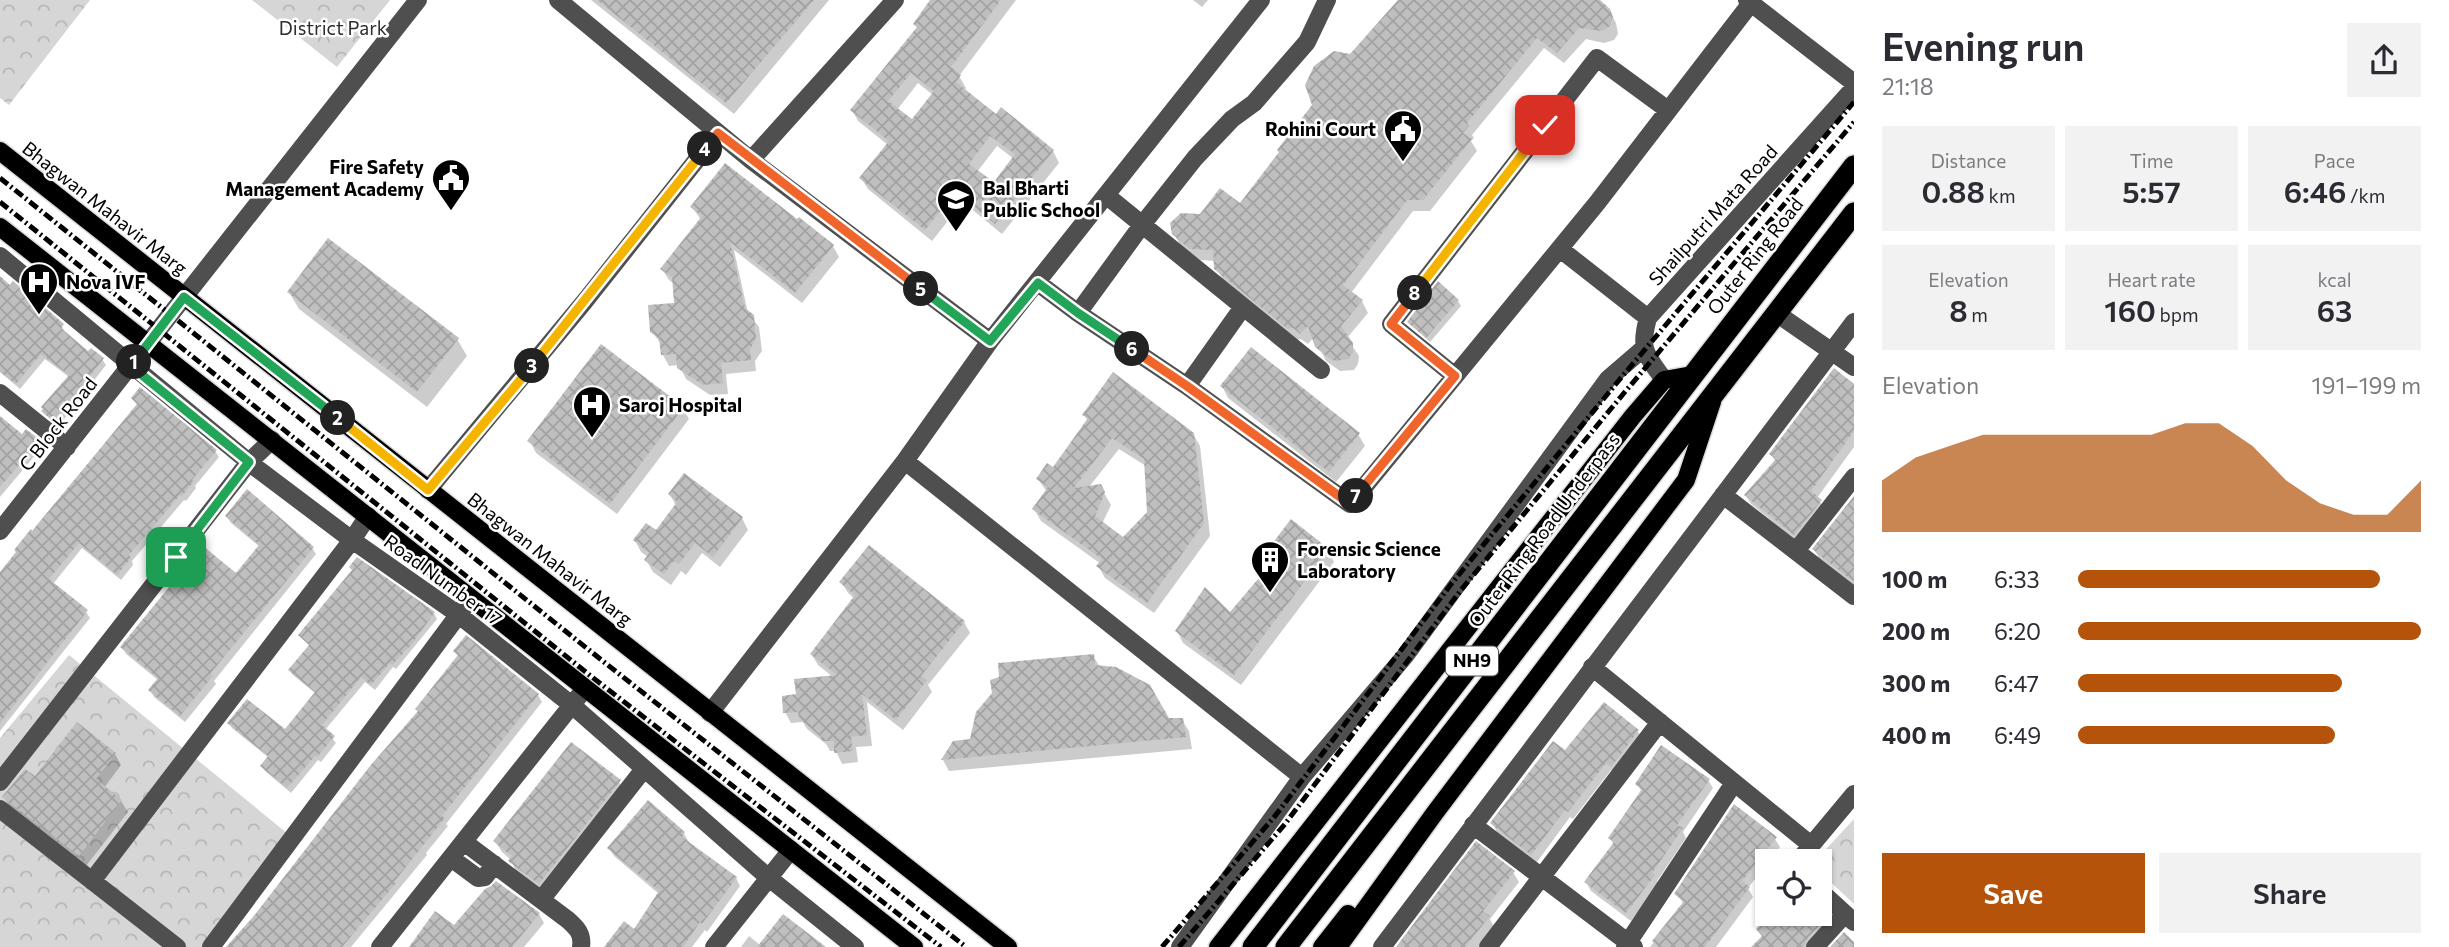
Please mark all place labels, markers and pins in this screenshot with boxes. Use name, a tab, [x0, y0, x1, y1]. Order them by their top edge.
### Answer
pin	[1515, 95, 1575, 155]
public building icon: Rohini Court	[1382, 108, 1424, 163]
place label: Rohini Court	[1265, 117, 1376, 140]
pin: 4	[688, 132, 722, 166]
place label: Fire Safety Management Academy	[225, 155, 425, 200]
public building icon: Fire Safety Management Academy	[430, 157, 472, 212]
place label: Bal Bharti Public School	[983, 176, 1100, 221]
school or university icon: Bal Bharti Public School	[935, 178, 977, 233]
hospital icon: Nova IVF	[18, 261, 60, 316]
place label: Nova IVF	[66, 270, 145, 293]
pin: 5	[904, 272, 939, 306]
pin: 8	[1398, 276, 1432, 310]
pin: 6	[1114, 332, 1150, 366]
pin: 1	[116, 344, 152, 380]
pin: 3	[514, 348, 550, 384]
hospital icon: Saroj Hospital	[571, 384, 613, 439]
place label: Saroj Hospital	[619, 393, 742, 416]
pin: 2	[320, 400, 356, 436]
pin: 7	[1338, 478, 1374, 514]
pin	[146, 527, 206, 587]
place label: Forensic Science Laboratory	[1297, 537, 1441, 582]
building icon: Forensic Science Laboratory	[1249, 539, 1291, 594]

